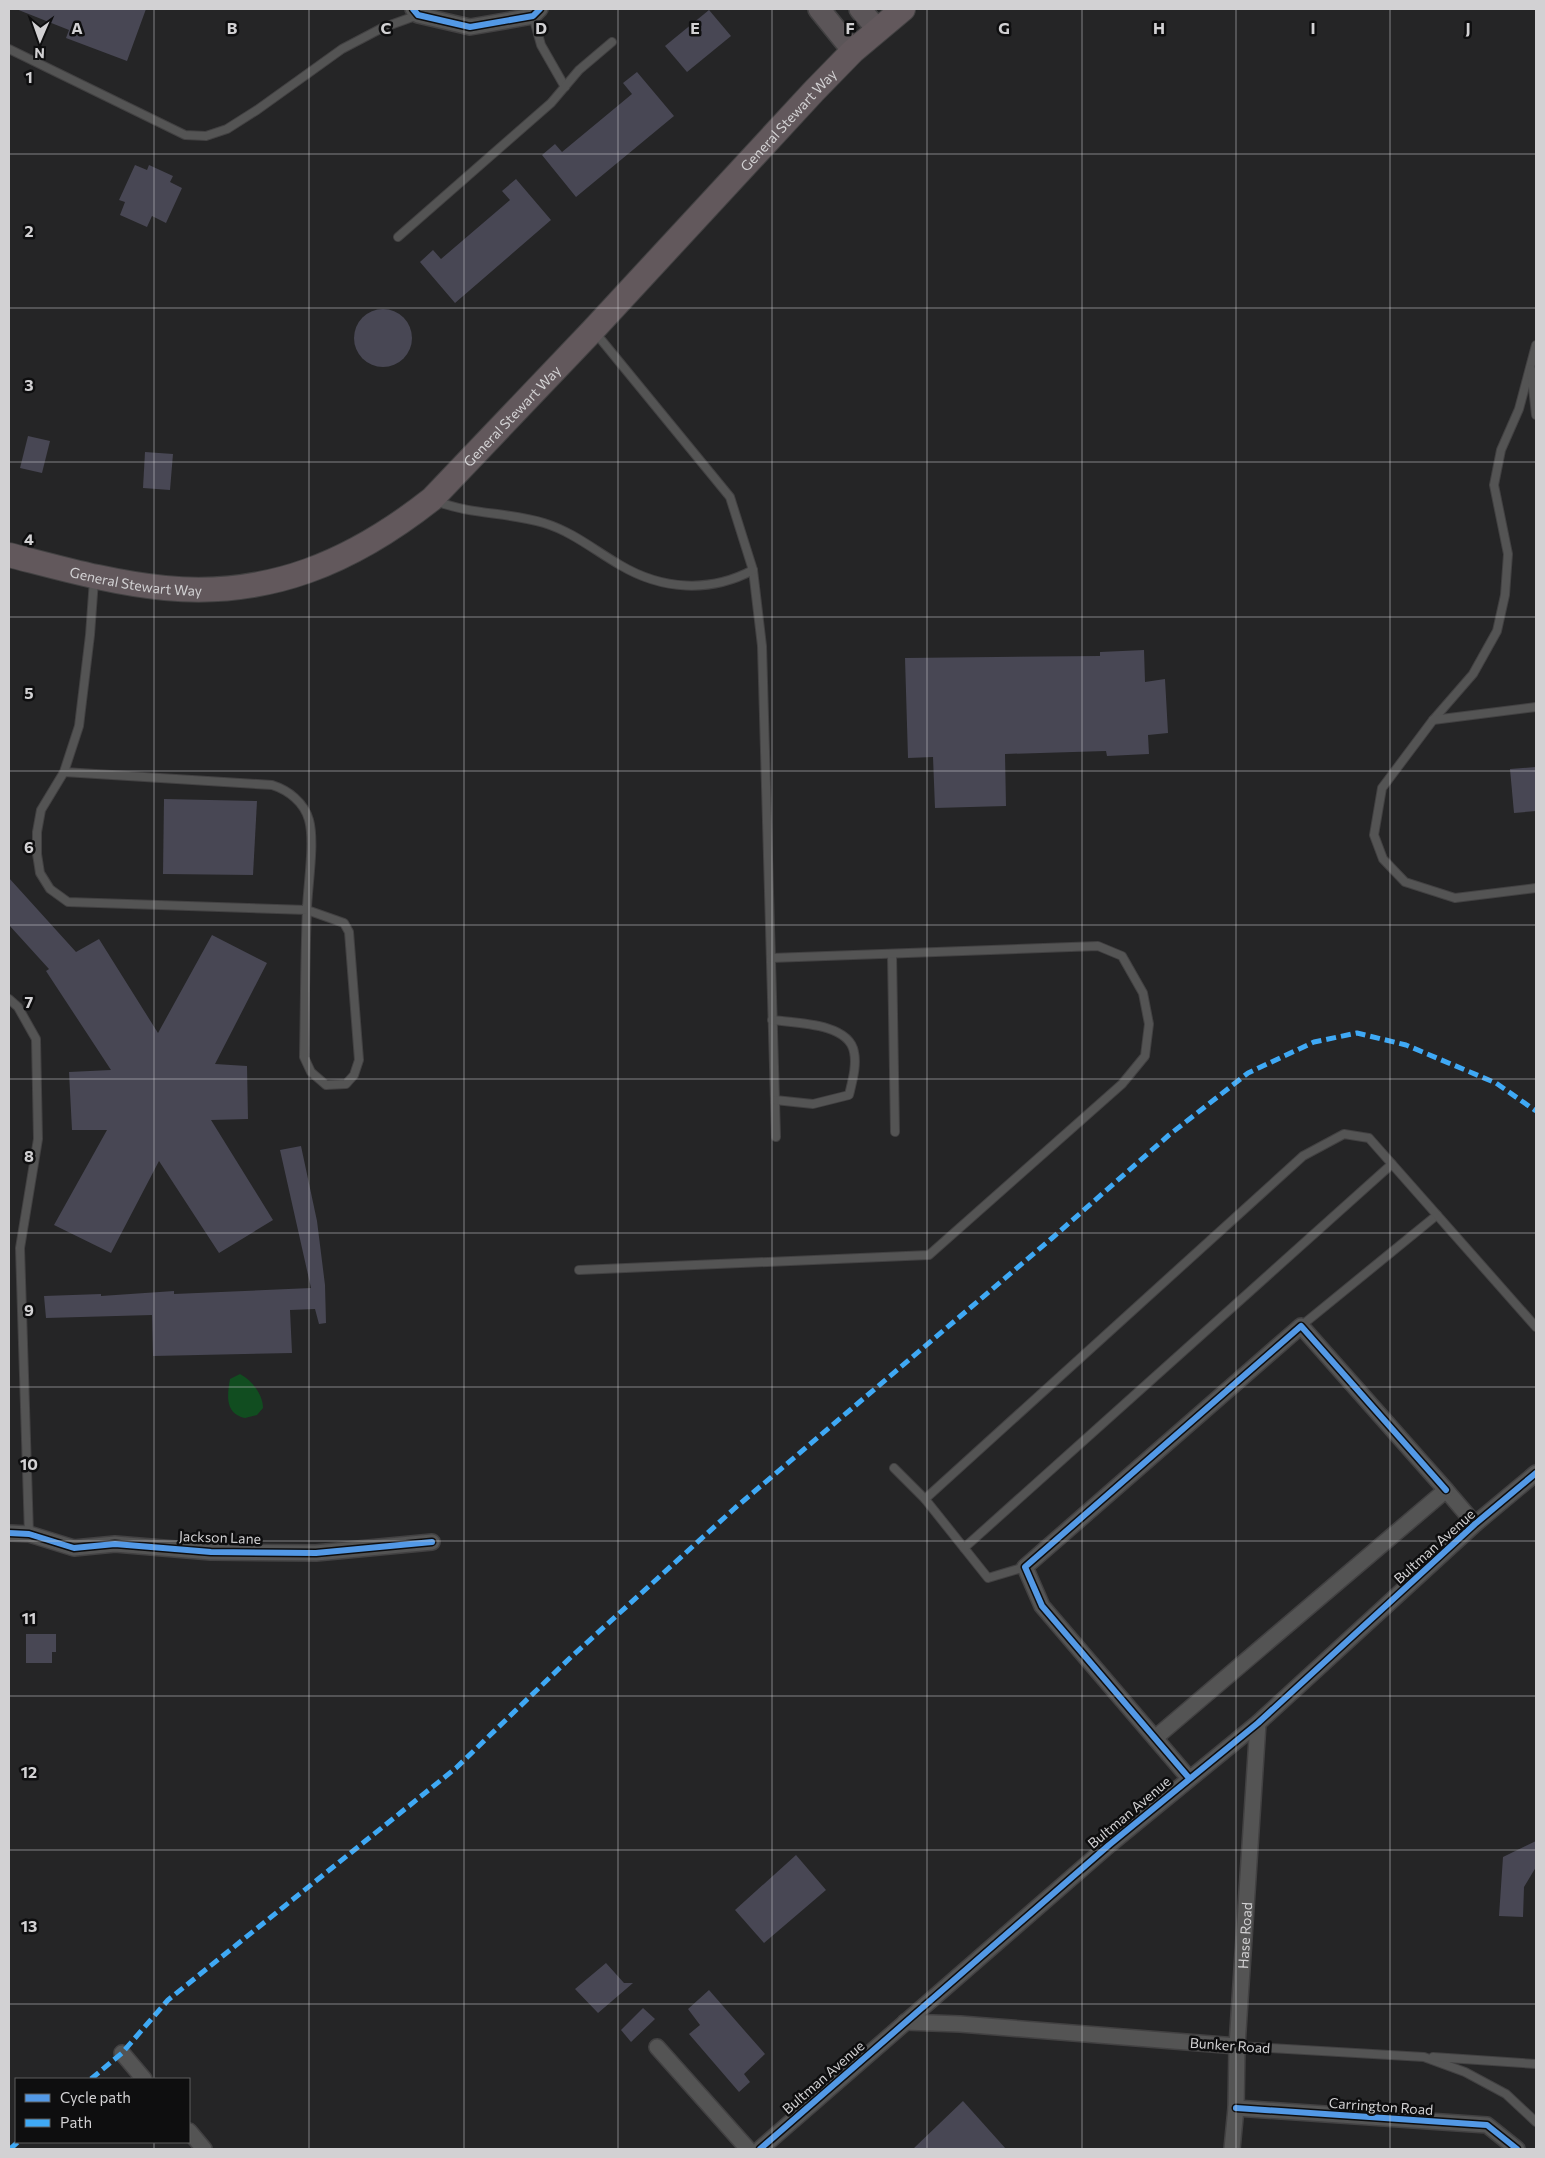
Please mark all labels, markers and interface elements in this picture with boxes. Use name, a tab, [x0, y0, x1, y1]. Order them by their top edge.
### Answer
north arrow	[15, 15, 65, 65]
text: A	[71, 18, 83, 37]
text: B	[227, 18, 238, 37]
text: C	[381, 18, 392, 37]
text: D	[535, 18, 547, 37]
text: E	[690, 18, 700, 37]
text: F	[845, 18, 855, 37]
text: G	[998, 18, 1010, 37]
text: H	[1153, 18, 1165, 37]
text: I	[1310, 18, 1316, 37]
text: J	[1465, 18, 1471, 37]
text: N	[34, 45, 45, 62]
street label: General Stewart Way	[736, 65, 840, 174]
text: 1	[25, 67, 33, 86]
text: 2	[24, 221, 34, 240]
street label: General Stewart Way	[459, 361, 564, 470]
text: 3	[24, 375, 34, 394]
text: 4	[24, 529, 34, 548]
street label: General Stewart Way	[68, 562, 202, 598]
text: 5	[24, 683, 34, 702]
text: 6	[24, 837, 34, 856]
text: 7	[25, 992, 34, 1011]
text: 8	[24, 1146, 34, 1165]
text: 9	[24, 1300, 34, 1319]
text: 10	[20, 1454, 38, 1473]
street label: Bultman Avenue	[1390, 1505, 1478, 1587]
street label: Jackson Lane	[179, 1527, 261, 1547]
text: 11	[22, 1608, 36, 1627]
text: 12	[21, 1762, 37, 1781]
street label: Bultman Avenue	[1084, 1772, 1174, 1852]
street label: Hase Road	[1234, 1901, 1255, 1969]
text: 13	[21, 1916, 37, 1935]
street label: Bunker Road	[1189, 2034, 1271, 2056]
street label: Bultman Avenue	[779, 2037, 867, 2117]
legend	[15, 2078, 190, 2143]
text: Cycle path	[60, 2088, 131, 2106]
street label: Carrington Road	[1328, 2094, 1434, 2118]
text: Path	[60, 2113, 92, 2131]

